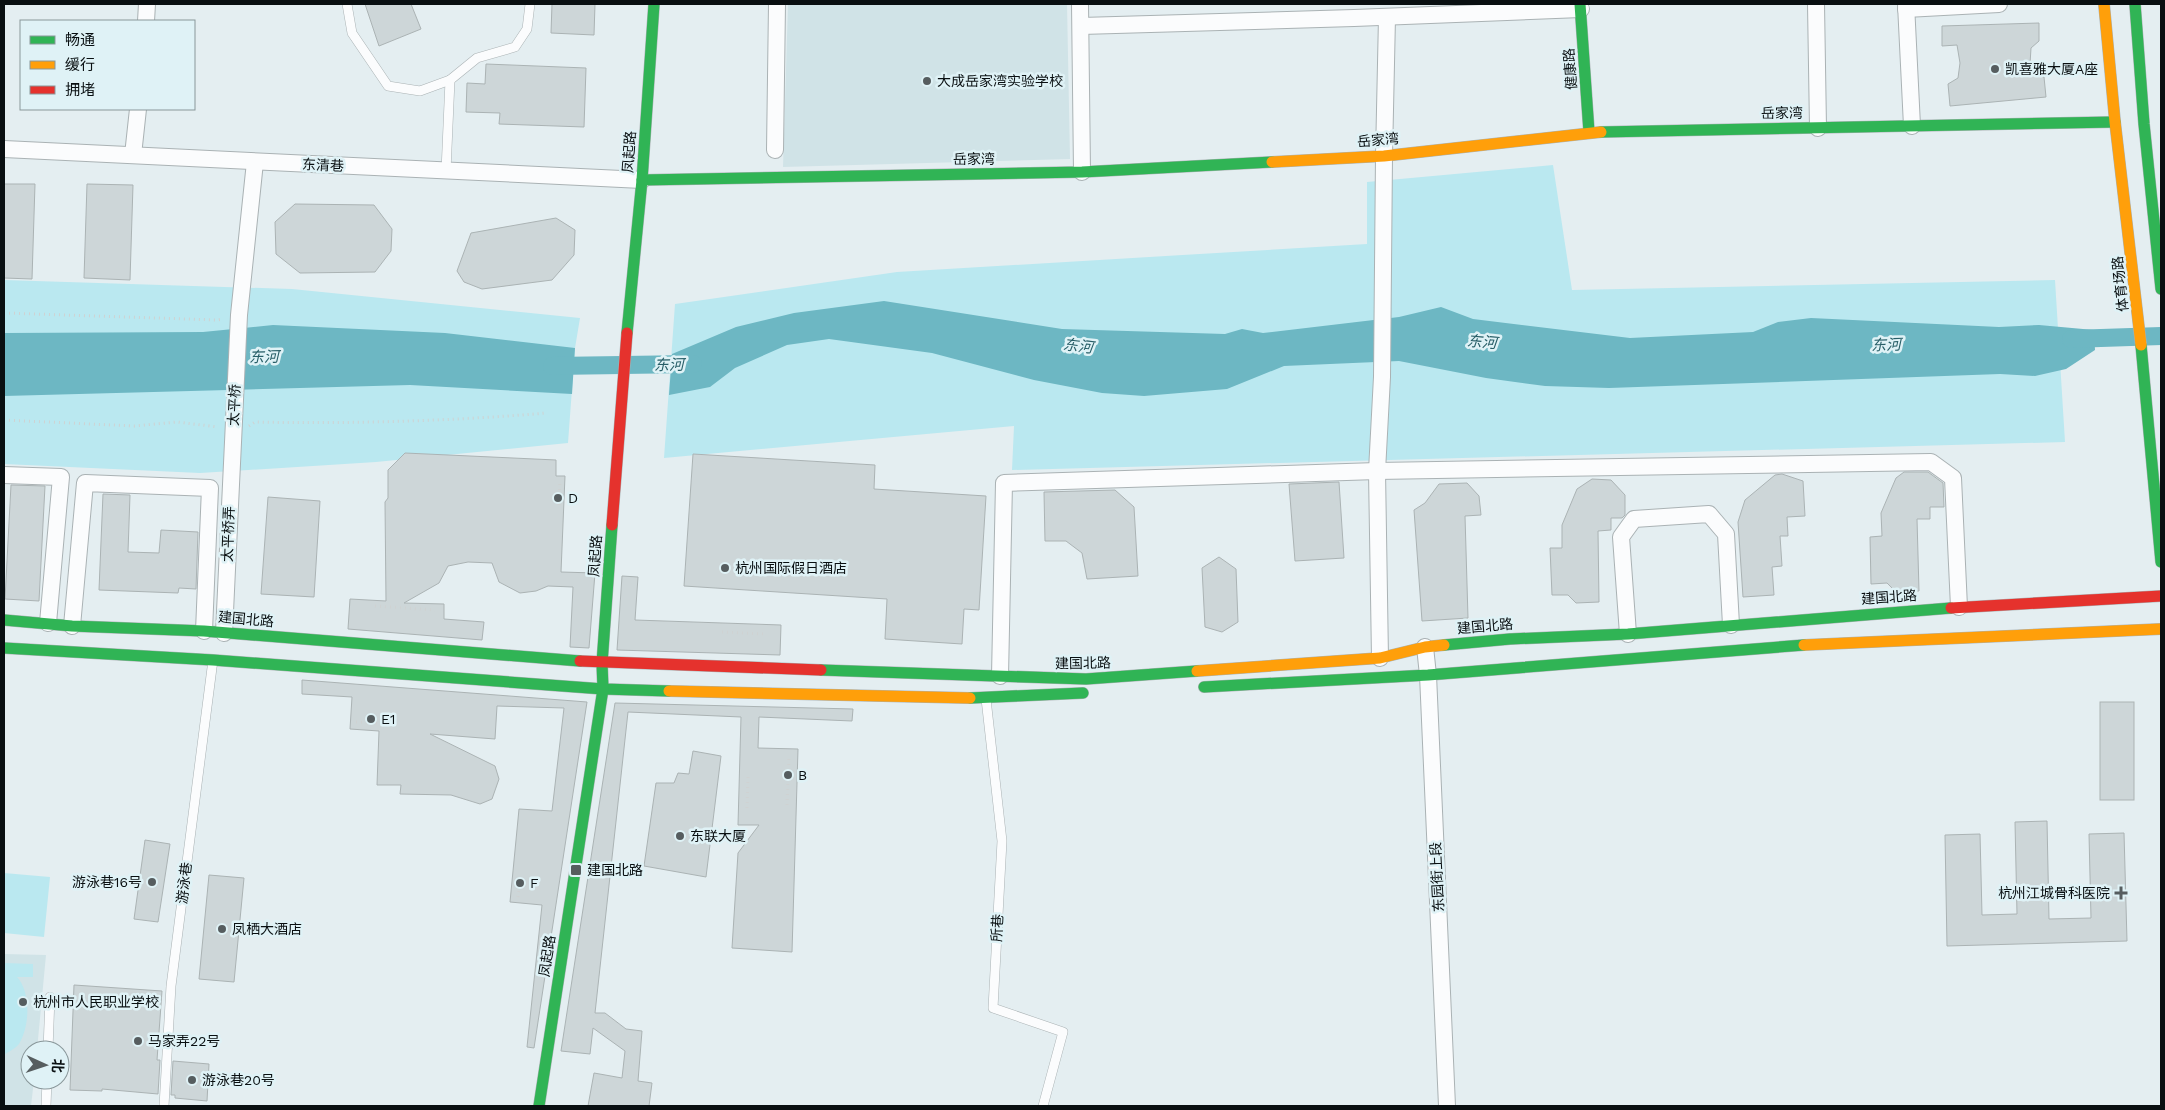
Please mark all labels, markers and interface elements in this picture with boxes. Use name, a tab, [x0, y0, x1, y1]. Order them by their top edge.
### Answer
legend	[20, 20, 195, 110]
text: 畅通	[65, 31, 95, 49]
street label: 健康路	[1561, 47, 1579, 91]
text: 缓行	[65, 56, 95, 74]
place label: 凯喜雅大厦A座	[2005, 61, 2098, 77]
marker: 凯喜雅大厦A座	[1989, 63, 2001, 75]
place label: 大成岳家湾实验学校	[937, 73, 1063, 89]
marker: 大成岳家湾实验学校	[921, 75, 933, 87]
text: 拥堵	[65, 81, 95, 99]
street label: 岳家湾	[1761, 105, 1803, 121]
street label: 凤起路	[620, 130, 638, 174]
street label: 岳家湾	[1356, 130, 1400, 150]
street label: 岳家湾	[953, 151, 995, 167]
street label: 东清巷	[302, 156, 344, 174]
street label: 体育场路	[2109, 255, 2131, 313]
water label: 东河	[1466, 332, 1501, 353]
water label: 东河	[1062, 335, 1097, 357]
water label: 东河	[1871, 335, 1904, 355]
water label: 东河	[249, 348, 282, 366]
water label: 东河	[654, 356, 687, 374]
street label: 太平桥	[225, 384, 243, 426]
place label: D	[568, 490, 578, 506]
marker: D	[552, 492, 564, 504]
street label: 太平桥弄	[219, 506, 237, 562]
street label: 凤起路	[586, 534, 604, 578]
place label: 杭州国际假日酒店	[735, 560, 847, 576]
marker: 杭州国际假日酒店	[719, 562, 731, 574]
street label: 建国北路	[1861, 587, 1917, 607]
street label: 建国北路	[217, 609, 275, 629]
street label: 建国北路	[1456, 616, 1514, 636]
street label: 建国北路	[1055, 655, 1111, 671]
place label: E1	[381, 711, 395, 727]
marker: E1	[365, 713, 377, 725]
place label: B	[798, 767, 807, 783]
marker: B	[782, 769, 794, 781]
place label: 东联大厦	[690, 828, 746, 844]
marker: 东联大厦	[674, 830, 686, 842]
street label: 东园街上段	[1427, 842, 1447, 912]
street label: 游泳巷	[174, 861, 194, 905]
place label: 建国北路	[587, 862, 643, 878]
marker: 建国北路	[569, 863, 583, 877]
place label: 游泳巷16号	[72, 874, 142, 890]
place label: F	[530, 875, 539, 891]
marker: 游泳巷16号	[146, 876, 158, 888]
marker: F	[514, 877, 526, 889]
place label: 杭州江城骨科医院	[1998, 885, 2110, 901]
marker: 杭州江城骨科医院	[2114, 886, 2128, 900]
street label: 所巷	[988, 914, 1006, 942]
place label: 凤栖大酒店	[232, 921, 302, 937]
marker: 凤栖大酒店	[216, 923, 228, 935]
street label: 凤起路	[536, 934, 558, 978]
place label: 杭州市人民职业学校	[33, 994, 159, 1010]
marker: 杭州市人民职业学校	[17, 996, 29, 1008]
place label: 马家弄22号	[148, 1033, 220, 1049]
marker: 马家弄22号	[132, 1035, 144, 1047]
north arrow	[20, 1040, 70, 1090]
text: 北	[50, 1058, 66, 1073]
place label: 游泳巷20号	[202, 1072, 275, 1088]
marker: 游泳巷20号	[186, 1074, 198, 1086]

